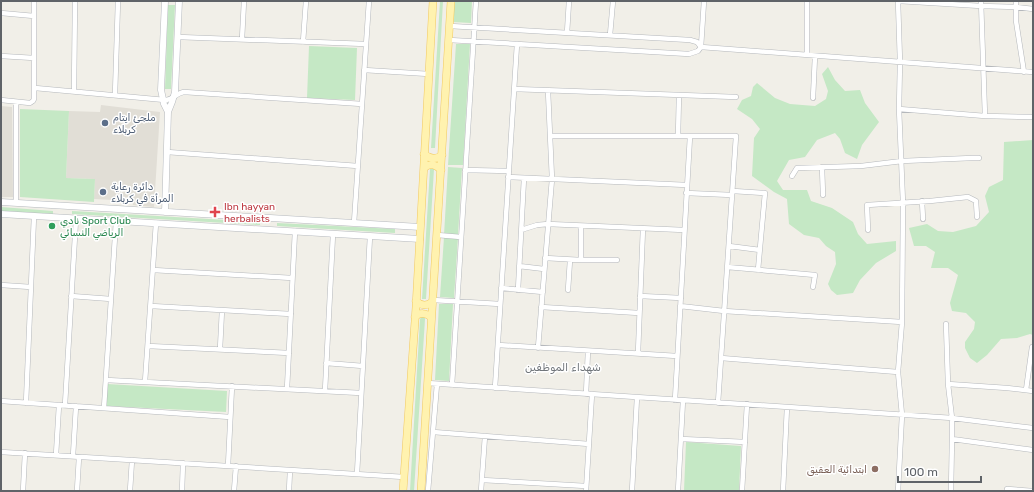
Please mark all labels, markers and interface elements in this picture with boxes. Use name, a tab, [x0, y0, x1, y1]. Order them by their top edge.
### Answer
place label: ملجئ ايتام كربلاء	[113, 112, 156, 136]
marker: ملجئ ايتام كربلاء	[100, 118, 110, 128]
place label: دائرة رعاية المرأة في كربلاء	[111, 181, 174, 207]
marker: دائرة رعاية المرأة في كربلاء	[98, 187, 108, 197]
place label: Ibn hayyan herbalists	[224, 201, 275, 225]
marker: Ibn hayyan herbalists	[209, 206, 221, 218]
place label: نادي Sport Club الرياضي النسائي	[60, 215, 131, 241]
marker: نادي Sport Club الرياضي النسائي	[47, 221, 57, 231]
district label: شهداء الموظفين	[525, 361, 601, 375]
scale bar	[898, 458, 981, 484]
place label: ابتدائية العقيق	[807, 464, 867, 476]
marker: ابتدائية العقيق	[870, 464, 880, 474]
text: 100 m	[904, 465, 938, 479]

